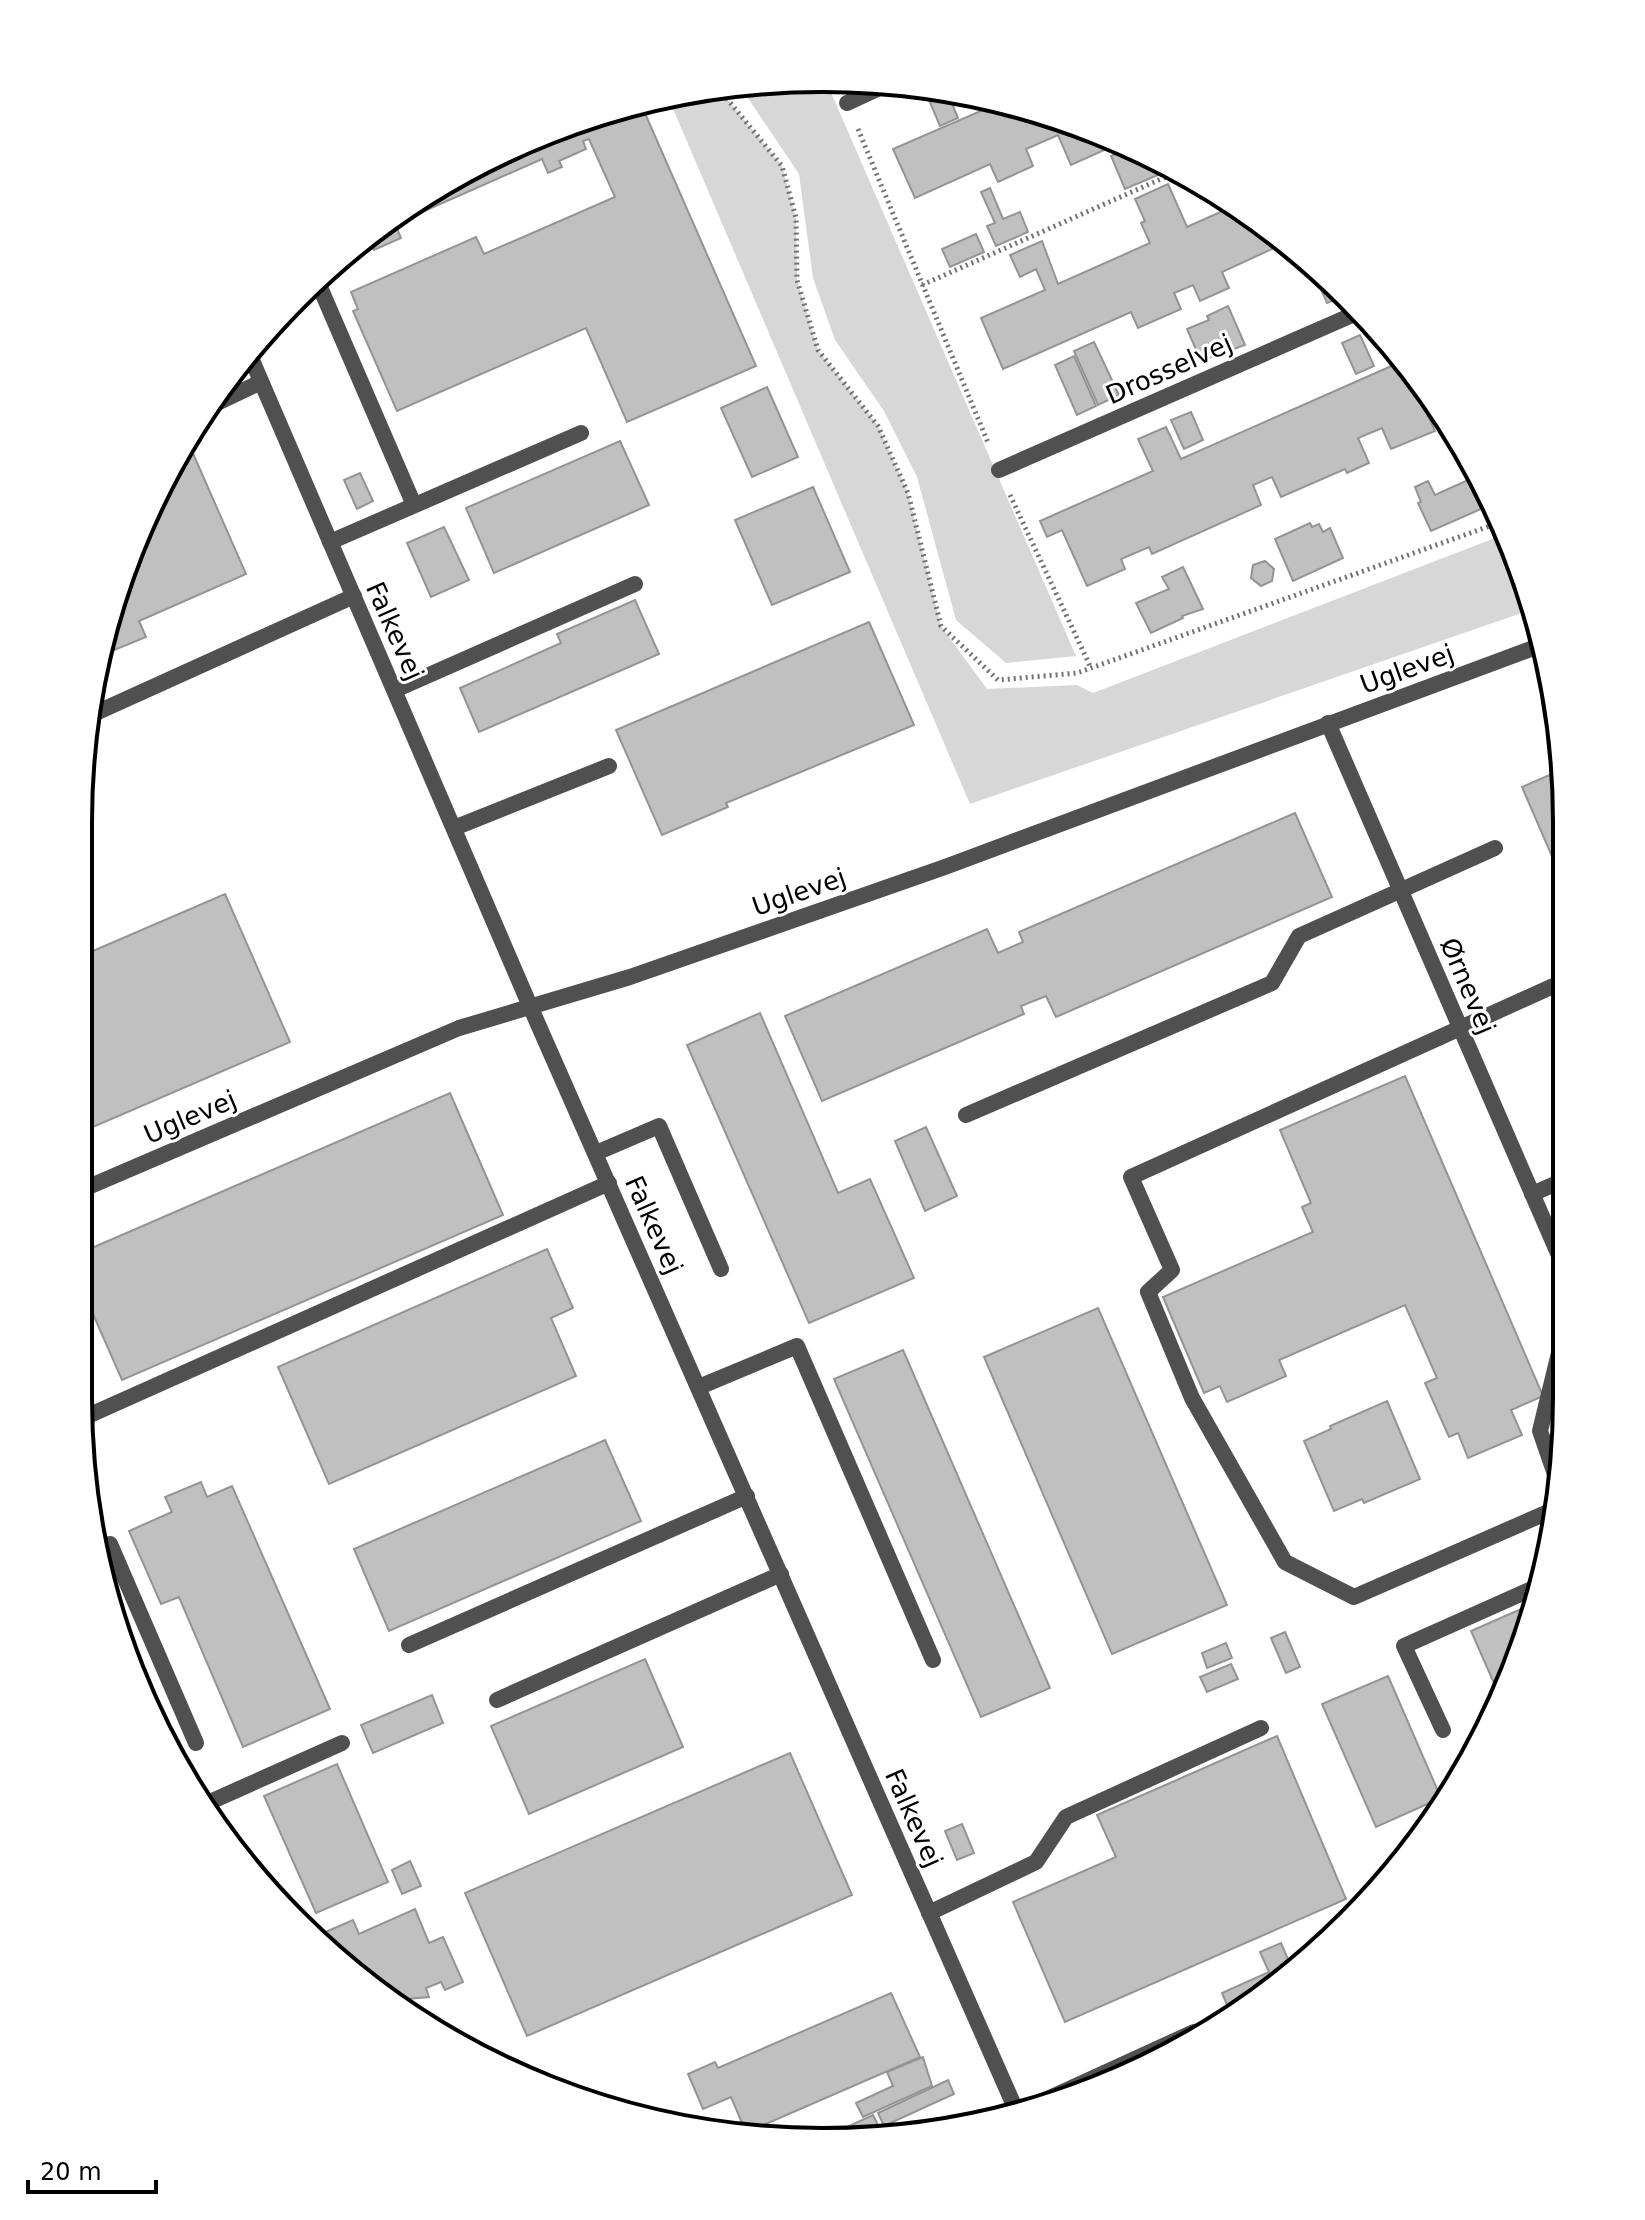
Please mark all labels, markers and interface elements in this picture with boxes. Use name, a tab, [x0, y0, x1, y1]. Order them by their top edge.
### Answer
street label: Drosselvej	[1101, 328, 1237, 410]
street label: Falkevej	[360, 577, 430, 685]
street label: Uglevej	[1356, 638, 1458, 700]
street label: Uglevej	[748, 862, 850, 922]
street label: Ørnevej	[1434, 933, 1502, 1039]
street label: Uglevej	[139, 1084, 241, 1150]
street label: Falkevej	[619, 1171, 689, 1279]
street label: Falkevej	[879, 1764, 949, 1872]
scale bar	[28, 2144, 156, 2194]
text: 20 m	[40, 2158, 102, 2186]

